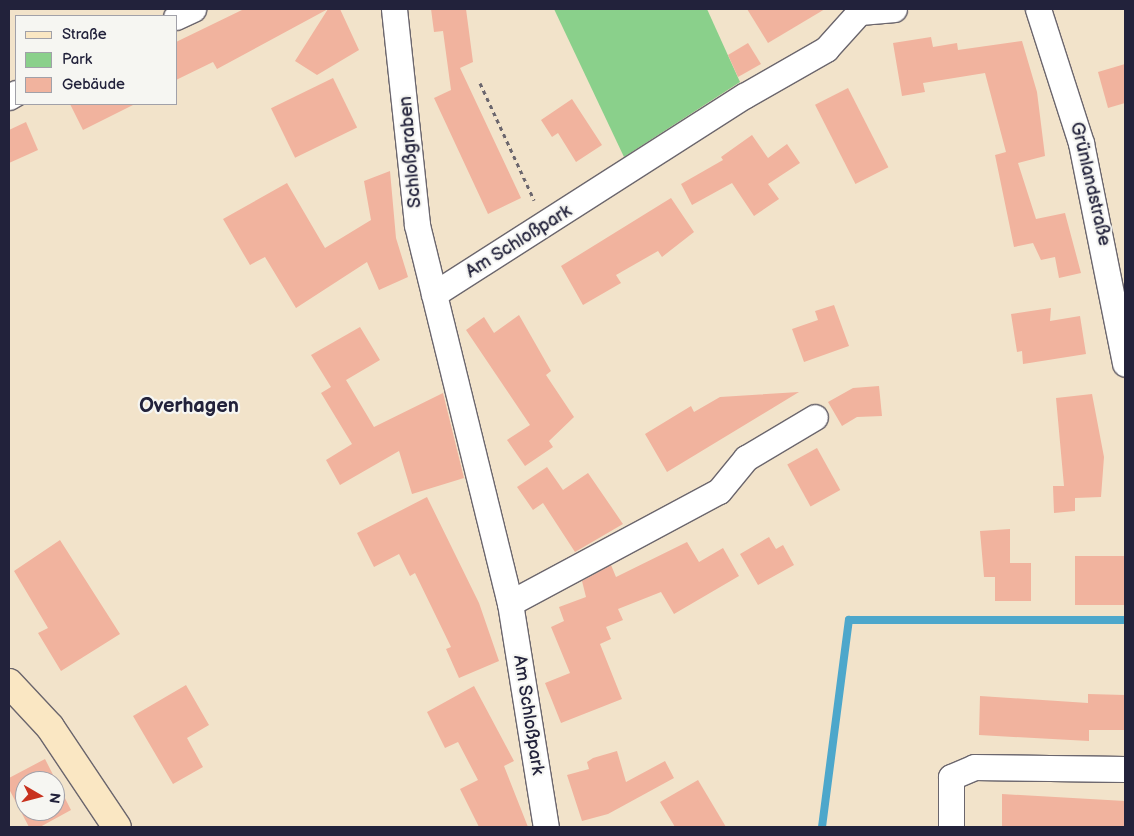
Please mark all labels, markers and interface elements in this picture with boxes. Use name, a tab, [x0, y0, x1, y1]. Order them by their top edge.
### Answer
legend	[15, 15, 178, 105]
text: Straße	[62, 25, 107, 44]
text: Park	[62, 50, 92, 69]
text: Gebäude	[62, 75, 125, 94]
street label: Schloßgraben	[395, 95, 427, 209]
street label: Grünlandstraße	[1065, 120, 1115, 248]
street label: Am Schloßpark	[462, 201, 576, 283]
district label: Overhagen	[139, 394, 239, 418]
street label: Am Schloßpark	[508, 653, 548, 777]
north arrow	[15, 771, 65, 821]
text: N	[45, 792, 64, 804]

